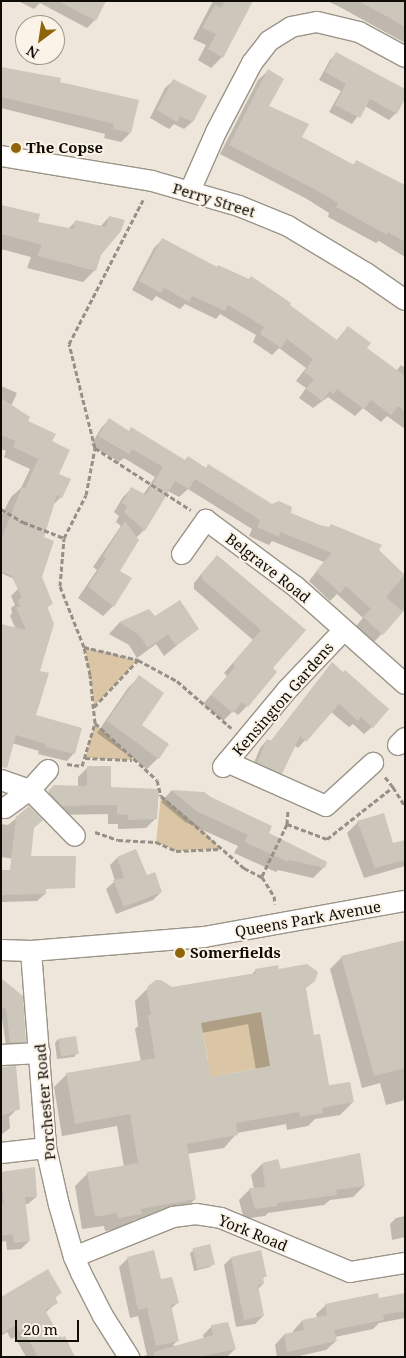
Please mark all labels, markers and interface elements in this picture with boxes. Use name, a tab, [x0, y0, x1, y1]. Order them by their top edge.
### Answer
north arrow	[15, 15, 65, 65]
text: N	[23, 41, 42, 63]
place label: The Copse	[26, 139, 103, 157]
marker: The Copse	[10, 142, 22, 154]
street label: Perry Street	[171, 179, 257, 221]
street label: Belgrave Road	[222, 529, 314, 607]
street label: Kensington Gardens	[229, 639, 337, 759]
street label: Queens Park Avenue	[234, 897, 382, 941]
place label: Somerfields	[190, 944, 281, 962]
marker: Somerfields	[174, 947, 186, 959]
street label: Porchester Road	[31, 1043, 59, 1161]
street label: York Road	[216, 1211, 290, 1255]
scale bar	[18, 1310, 81, 1342]
text: 20 m	[23, 1319, 58, 1339]

